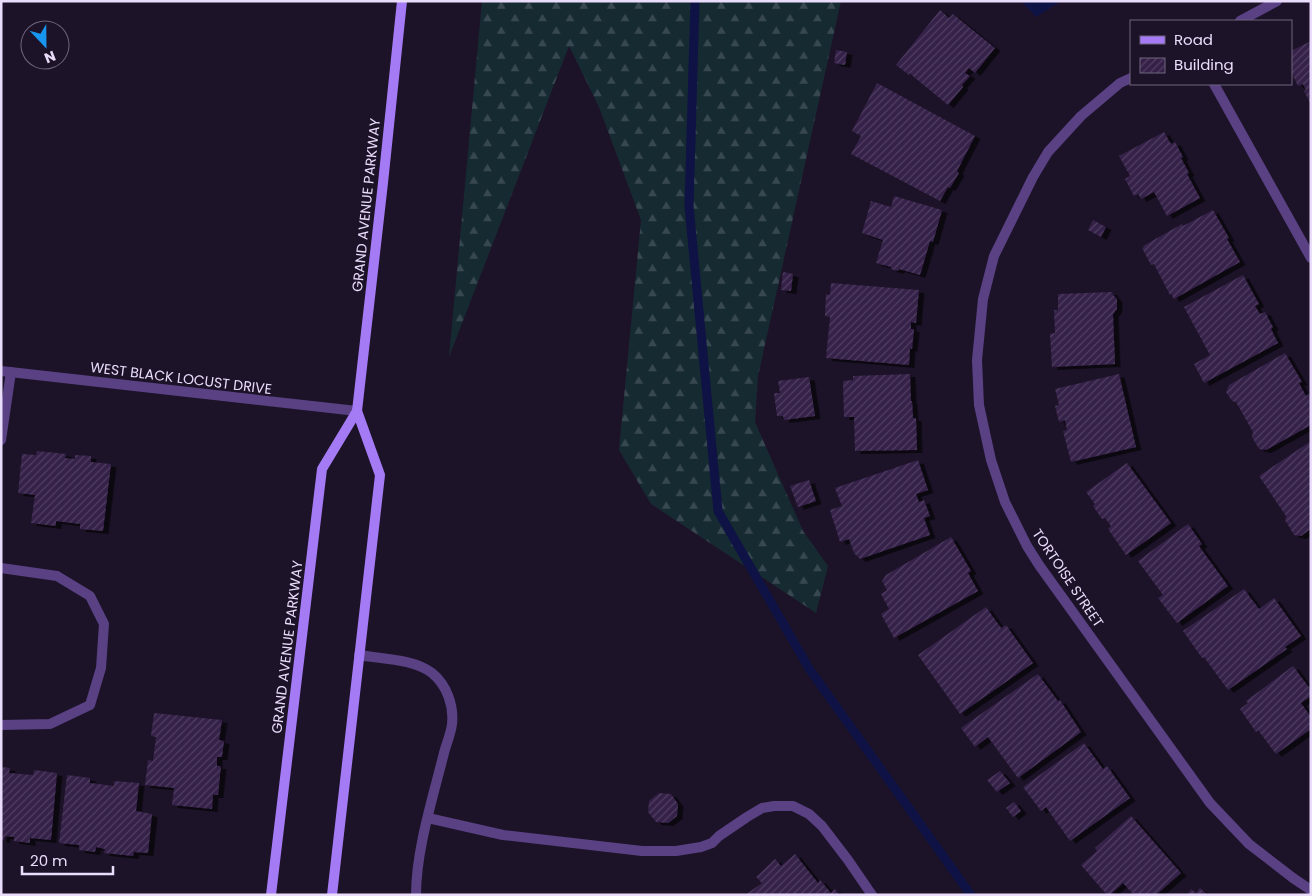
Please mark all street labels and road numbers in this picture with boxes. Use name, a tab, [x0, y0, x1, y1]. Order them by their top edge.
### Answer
street label: GRAND AVENUE PARKWAY	[347, 117, 385, 293]
street label: WEST BLACK LOCUST DRIVE	[89, 357, 273, 399]
street label: TORTOISE STREET	[1028, 525, 1109, 631]
street label: GRAND AVENUE PARKWAY	[266, 559, 308, 735]

